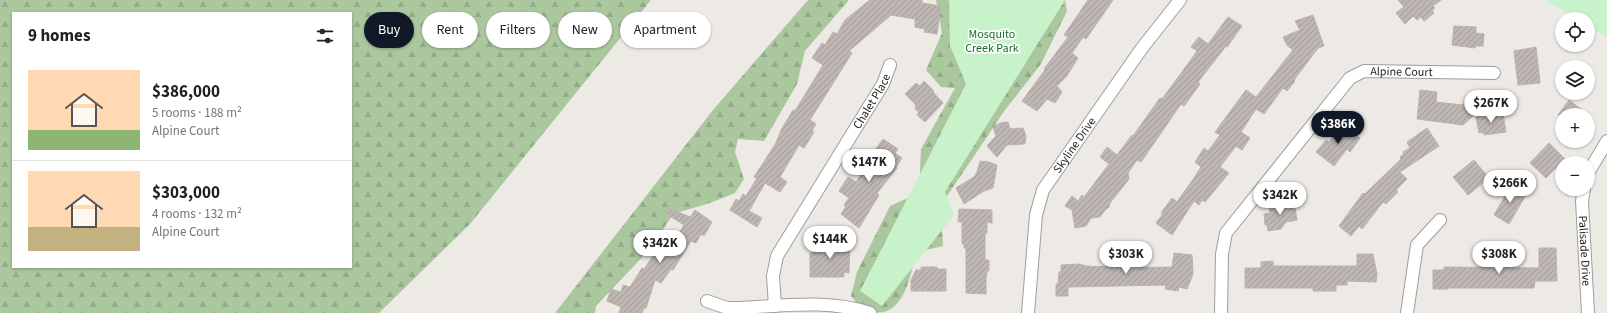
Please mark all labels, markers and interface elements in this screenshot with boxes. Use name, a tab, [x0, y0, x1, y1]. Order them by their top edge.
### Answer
chip: Buy	[364, 12, 414, 48]
chip: Rent	[422, 12, 478, 48]
chip: Filters	[486, 12, 550, 48]
chip: New	[558, 12, 612, 48]
chip: Apartment	[620, 12, 711, 48]
map controls	[1555, 12, 1595, 196]
button: locate	[1555, 12, 1595, 52]
text: 9 homes	[28, 24, 90, 48]
icon: filters	[314, 25, 336, 47]
park label: Mosquito Creek Park	[965, 26, 1019, 57]
button: layers	[1555, 60, 1595, 100]
street label: Alpine Court	[1370, 63, 1433, 81]
street label: Chalet Place	[849, 71, 895, 132]
text: $386,000	[152, 80, 220, 104]
icon: home	[60, 86, 108, 134]
pin: $267K	[1463, 90, 1519, 124]
text: $267K	[1473, 94, 1509, 112]
text: 5 rooms · 188 m²	[152, 104, 242, 122]
button: +	[1555, 108, 1595, 148]
pin: $386K	[1310, 111, 1366, 145]
street label: Skyline Drive	[1049, 114, 1100, 177]
text: $386K	[1320, 115, 1356, 133]
text: Alpine Court	[152, 122, 219, 140]
pin: $147K	[841, 149, 897, 183]
text: $147K	[851, 153, 887, 171]
button: −	[1555, 156, 1595, 196]
pin: $266K	[1482, 170, 1538, 204]
text: $266K	[1492, 174, 1528, 192]
text: $303,000	[152, 181, 220, 205]
pin: $342K	[1252, 182, 1308, 216]
text: $342K	[1262, 186, 1298, 204]
icon: home	[60, 187, 108, 235]
text: 4 rooms · 132 m²	[152, 205, 242, 223]
street label: Palisade Drive	[1574, 215, 1595, 286]
text: Alpine Court	[152, 223, 219, 241]
pin: $144K	[802, 226, 858, 260]
pin: $342K	[632, 230, 688, 264]
text: $144K	[812, 230, 848, 248]
text: $342K	[642, 234, 678, 252]
pin: $303K	[1098, 241, 1154, 275]
pin: $308K	[1471, 241, 1527, 275]
text: $303K	[1108, 245, 1144, 263]
text: $308K	[1481, 245, 1517, 263]

